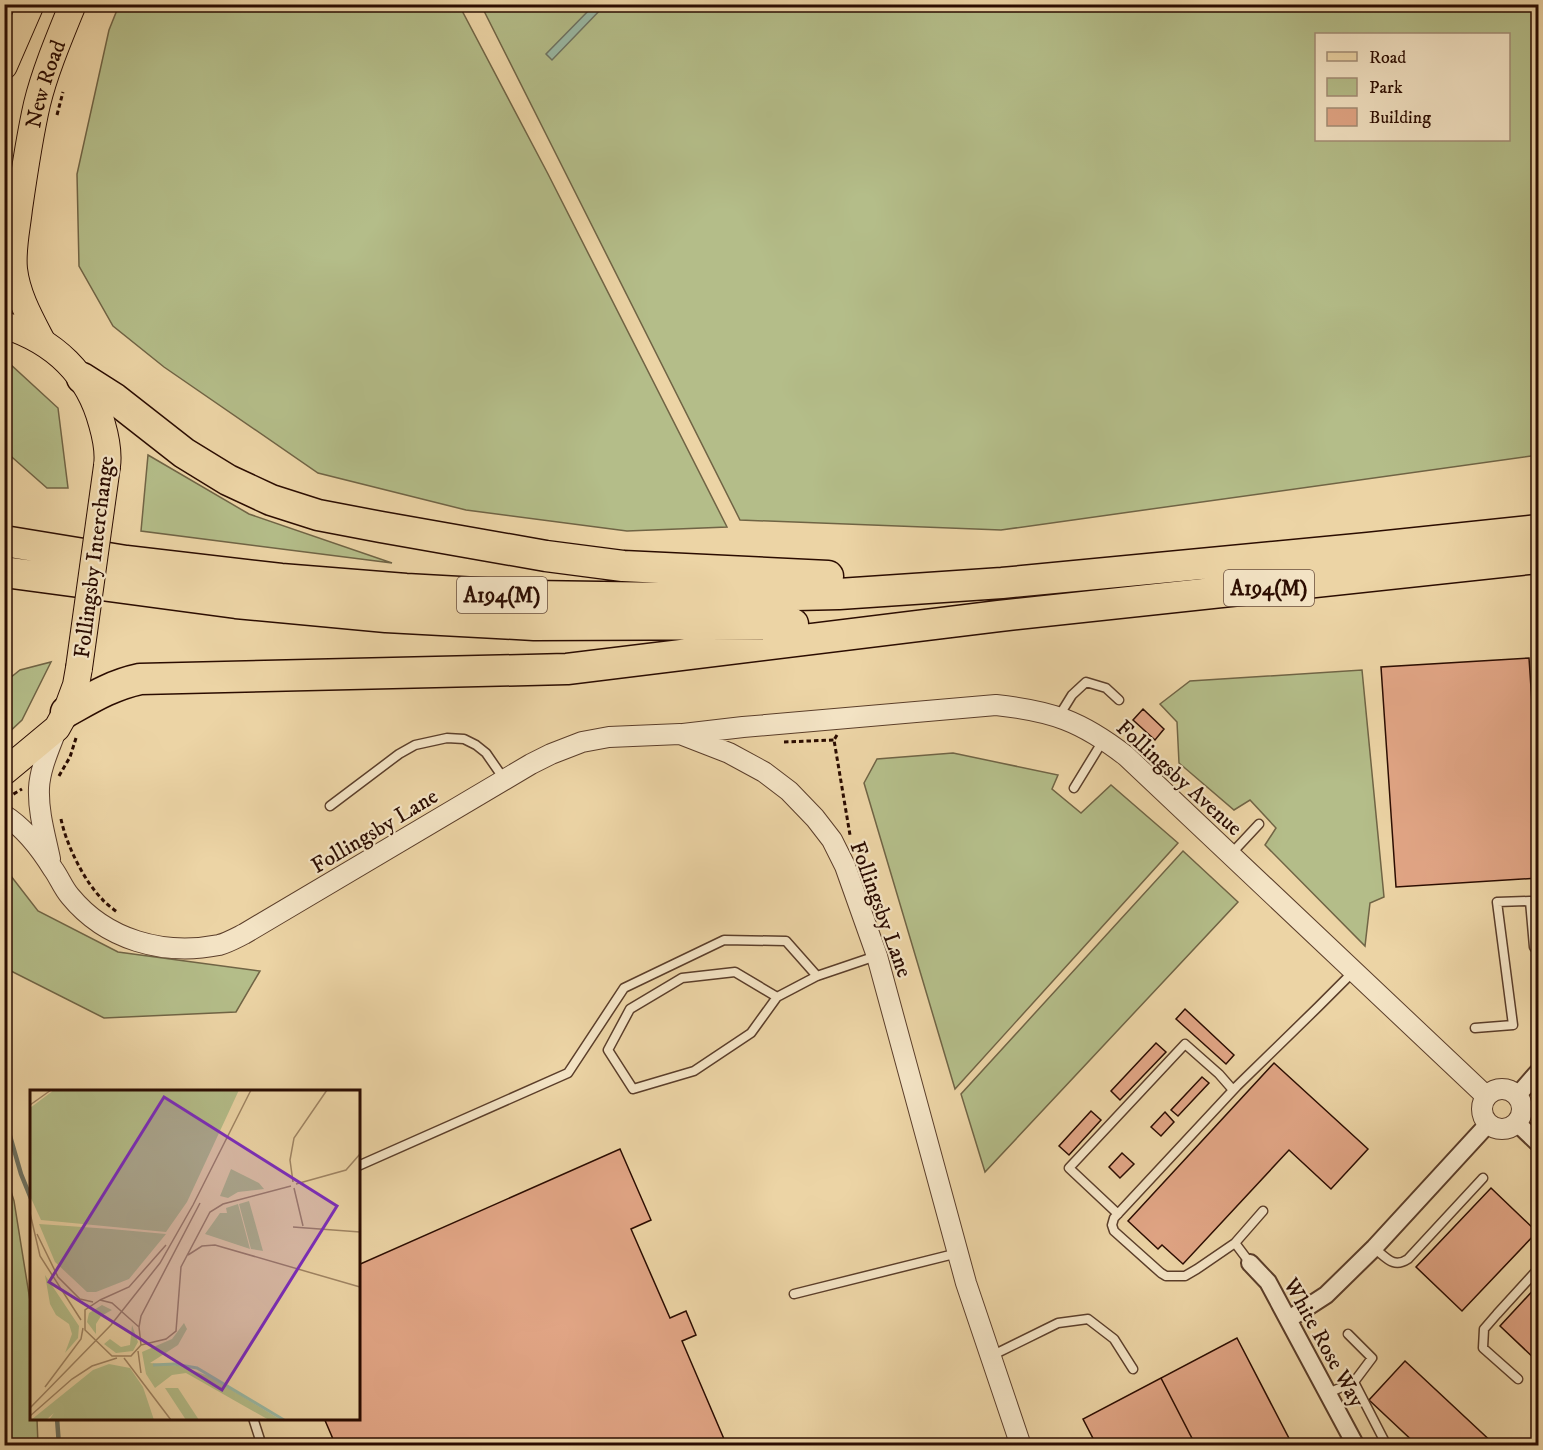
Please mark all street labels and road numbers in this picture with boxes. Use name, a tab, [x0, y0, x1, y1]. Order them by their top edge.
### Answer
street label: New Road	[20, 36, 72, 131]
street label: Follingsby Interchange	[69, 454, 120, 660]
road number: A194(M)	[1224, 570, 1314, 606]
road number: A194(M)	[457, 577, 547, 613]
street label: Follingsby Avenue	[1110, 714, 1248, 842]
street label: Follingsby Lane	[307, 783, 443, 880]
street label: Follingsby Lane	[843, 838, 918, 981]
street label: White Rose Way	[1277, 1272, 1371, 1413]

